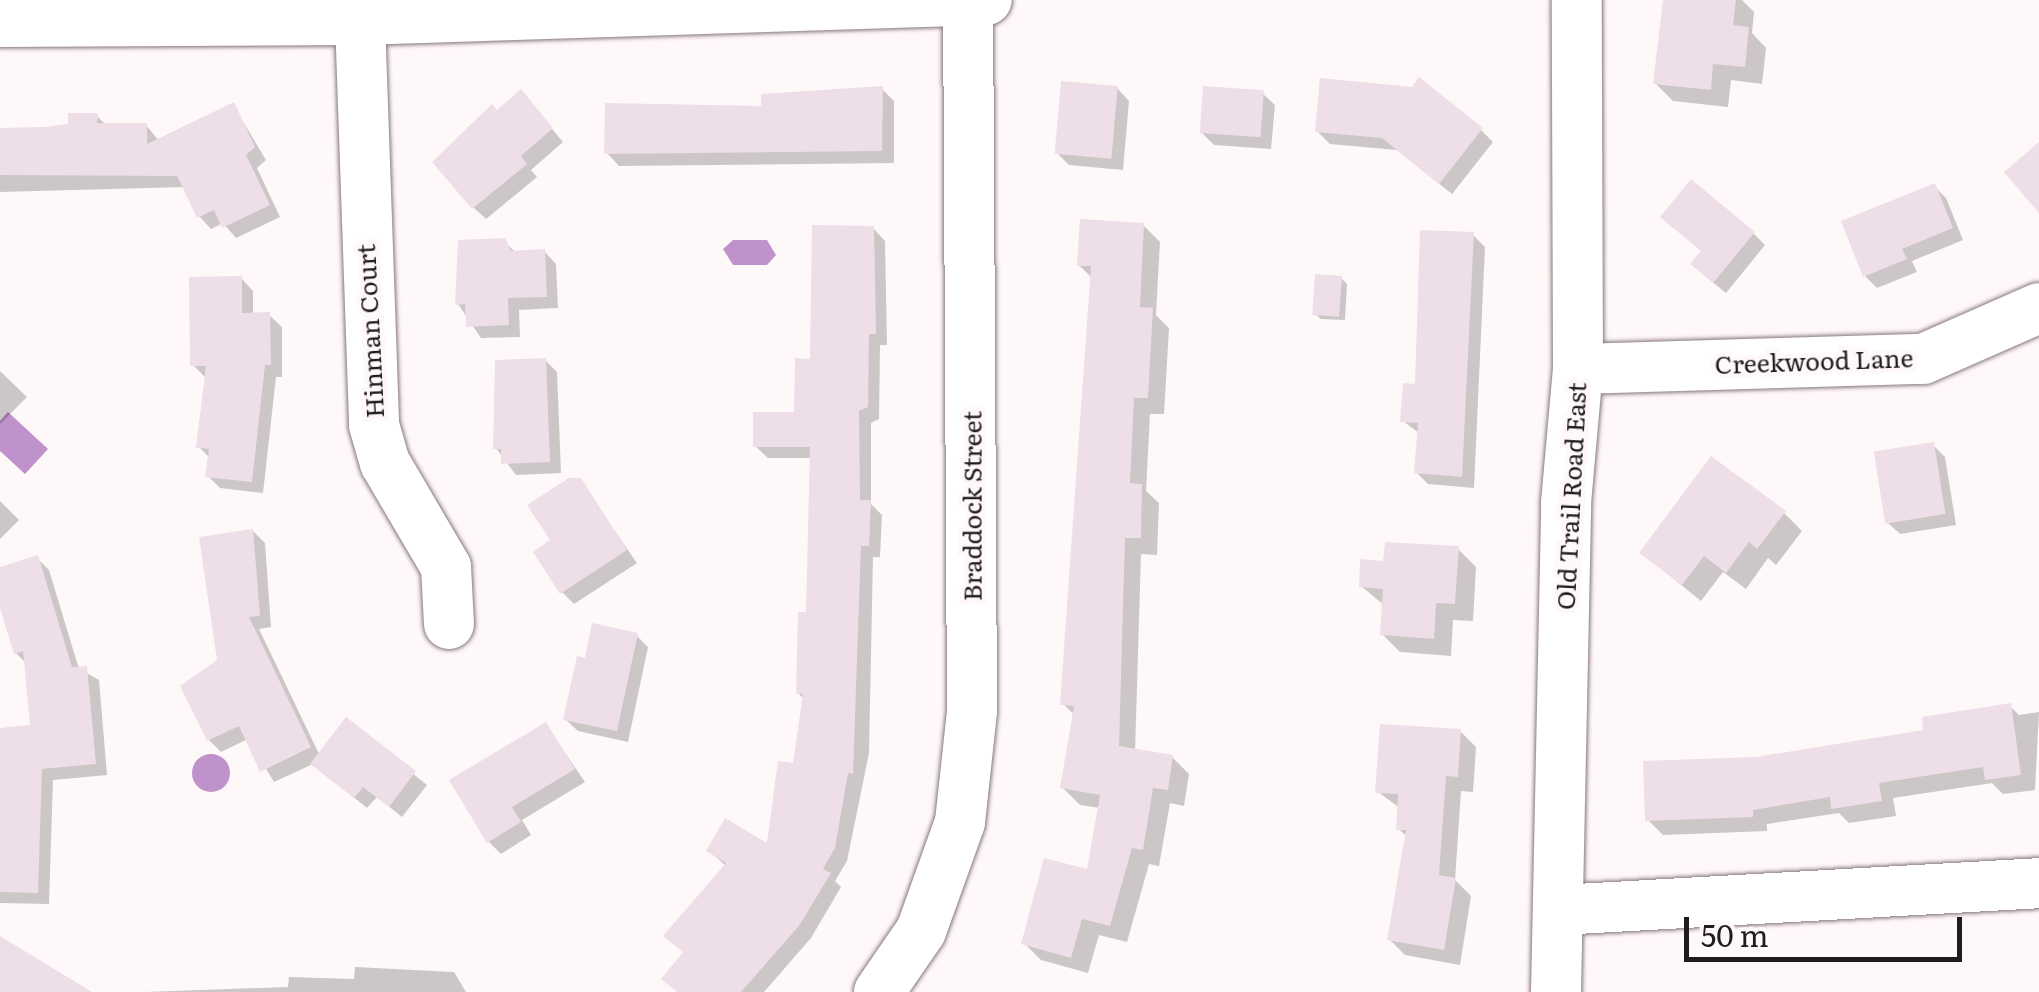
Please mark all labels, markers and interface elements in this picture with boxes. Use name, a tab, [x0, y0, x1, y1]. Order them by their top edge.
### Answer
street label: Hinman Court	[350, 243, 390, 419]
street label: Creekwood Lane	[1714, 343, 1914, 379]
street label: Old Trail Road East	[1550, 381, 1592, 611]
street label: Braddock Street	[957, 411, 987, 601]
scale bar	[1689, 897, 1966, 959]
text: 50 m	[1701, 912, 1769, 956]

